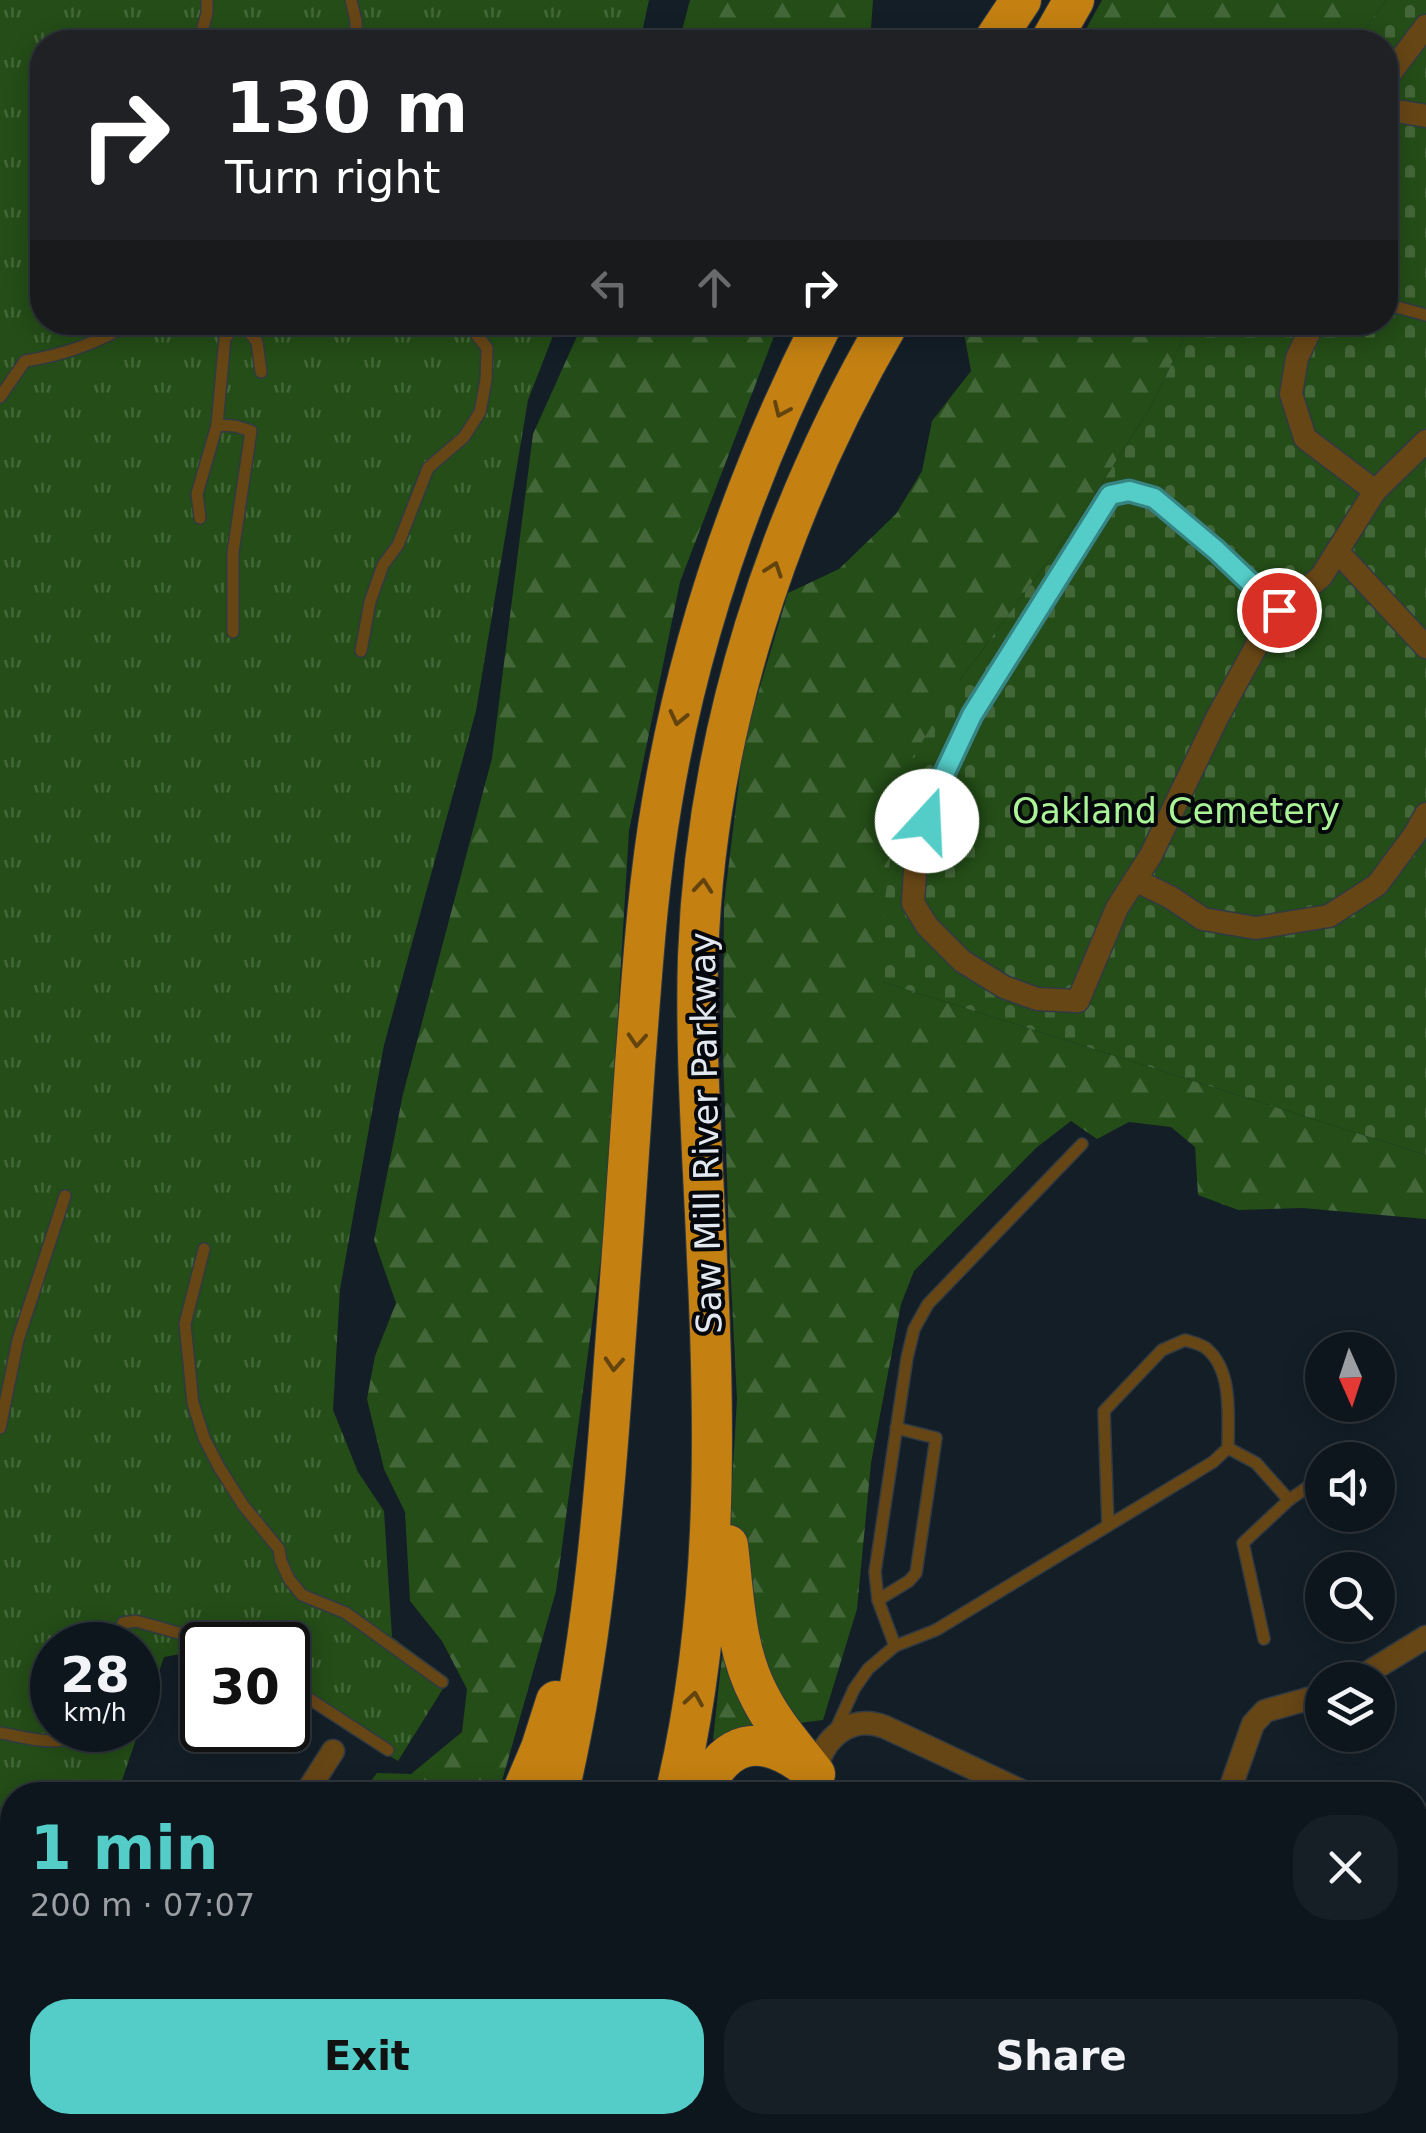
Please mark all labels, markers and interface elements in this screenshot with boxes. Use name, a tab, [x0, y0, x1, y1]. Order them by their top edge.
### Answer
text: 130 m	[225, 67, 468, 149]
icon: right	[60, 70, 190, 200]
text: Turn right	[225, 151, 440, 204]
icon: left	[582, 260, 637, 315]
icon: ahead	[687, 260, 742, 315]
icon: right	[792, 260, 847, 315]
one-way arrow	[773, 400, 793, 418]
one-way arrow	[762, 562, 782, 579]
pin	[1237, 568, 1322, 653]
icon: arrive	[1252, 583, 1307, 638]
one-way arrow	[669, 709, 690, 726]
position arrow	[875, 769, 979, 873]
park label: Oakland Cemetery	[1012, 791, 1340, 831]
one-way arrow	[692, 877, 714, 893]
street label: Saw Mill River Parkway	[682, 932, 730, 1334]
one-way arrow	[627, 1033, 649, 1049]
north arrow	[1305, 1332, 1395, 1422]
map controls	[1305, 1332, 1395, 1752]
one-way arrow	[604, 1357, 625, 1373]
button: sound	[1305, 1442, 1395, 1532]
button: search	[1305, 1552, 1395, 1642]
speed limit sign: 30	[180, 1622, 310, 1752]
text: 28	[60, 1646, 130, 1704]
button: layers	[1305, 1662, 1395, 1752]
one-way arrow	[682, 1691, 703, 1708]
text: km/h	[63, 1698, 127, 1727]
text: 1 min	[30, 1813, 218, 1883]
button: close	[1293, 1815, 1398, 1920]
text: 200 m · 07:07	[30, 1886, 255, 1924]
button: Exit	[30, 1999, 704, 2114]
button: Share	[724, 1999, 1398, 2114]

